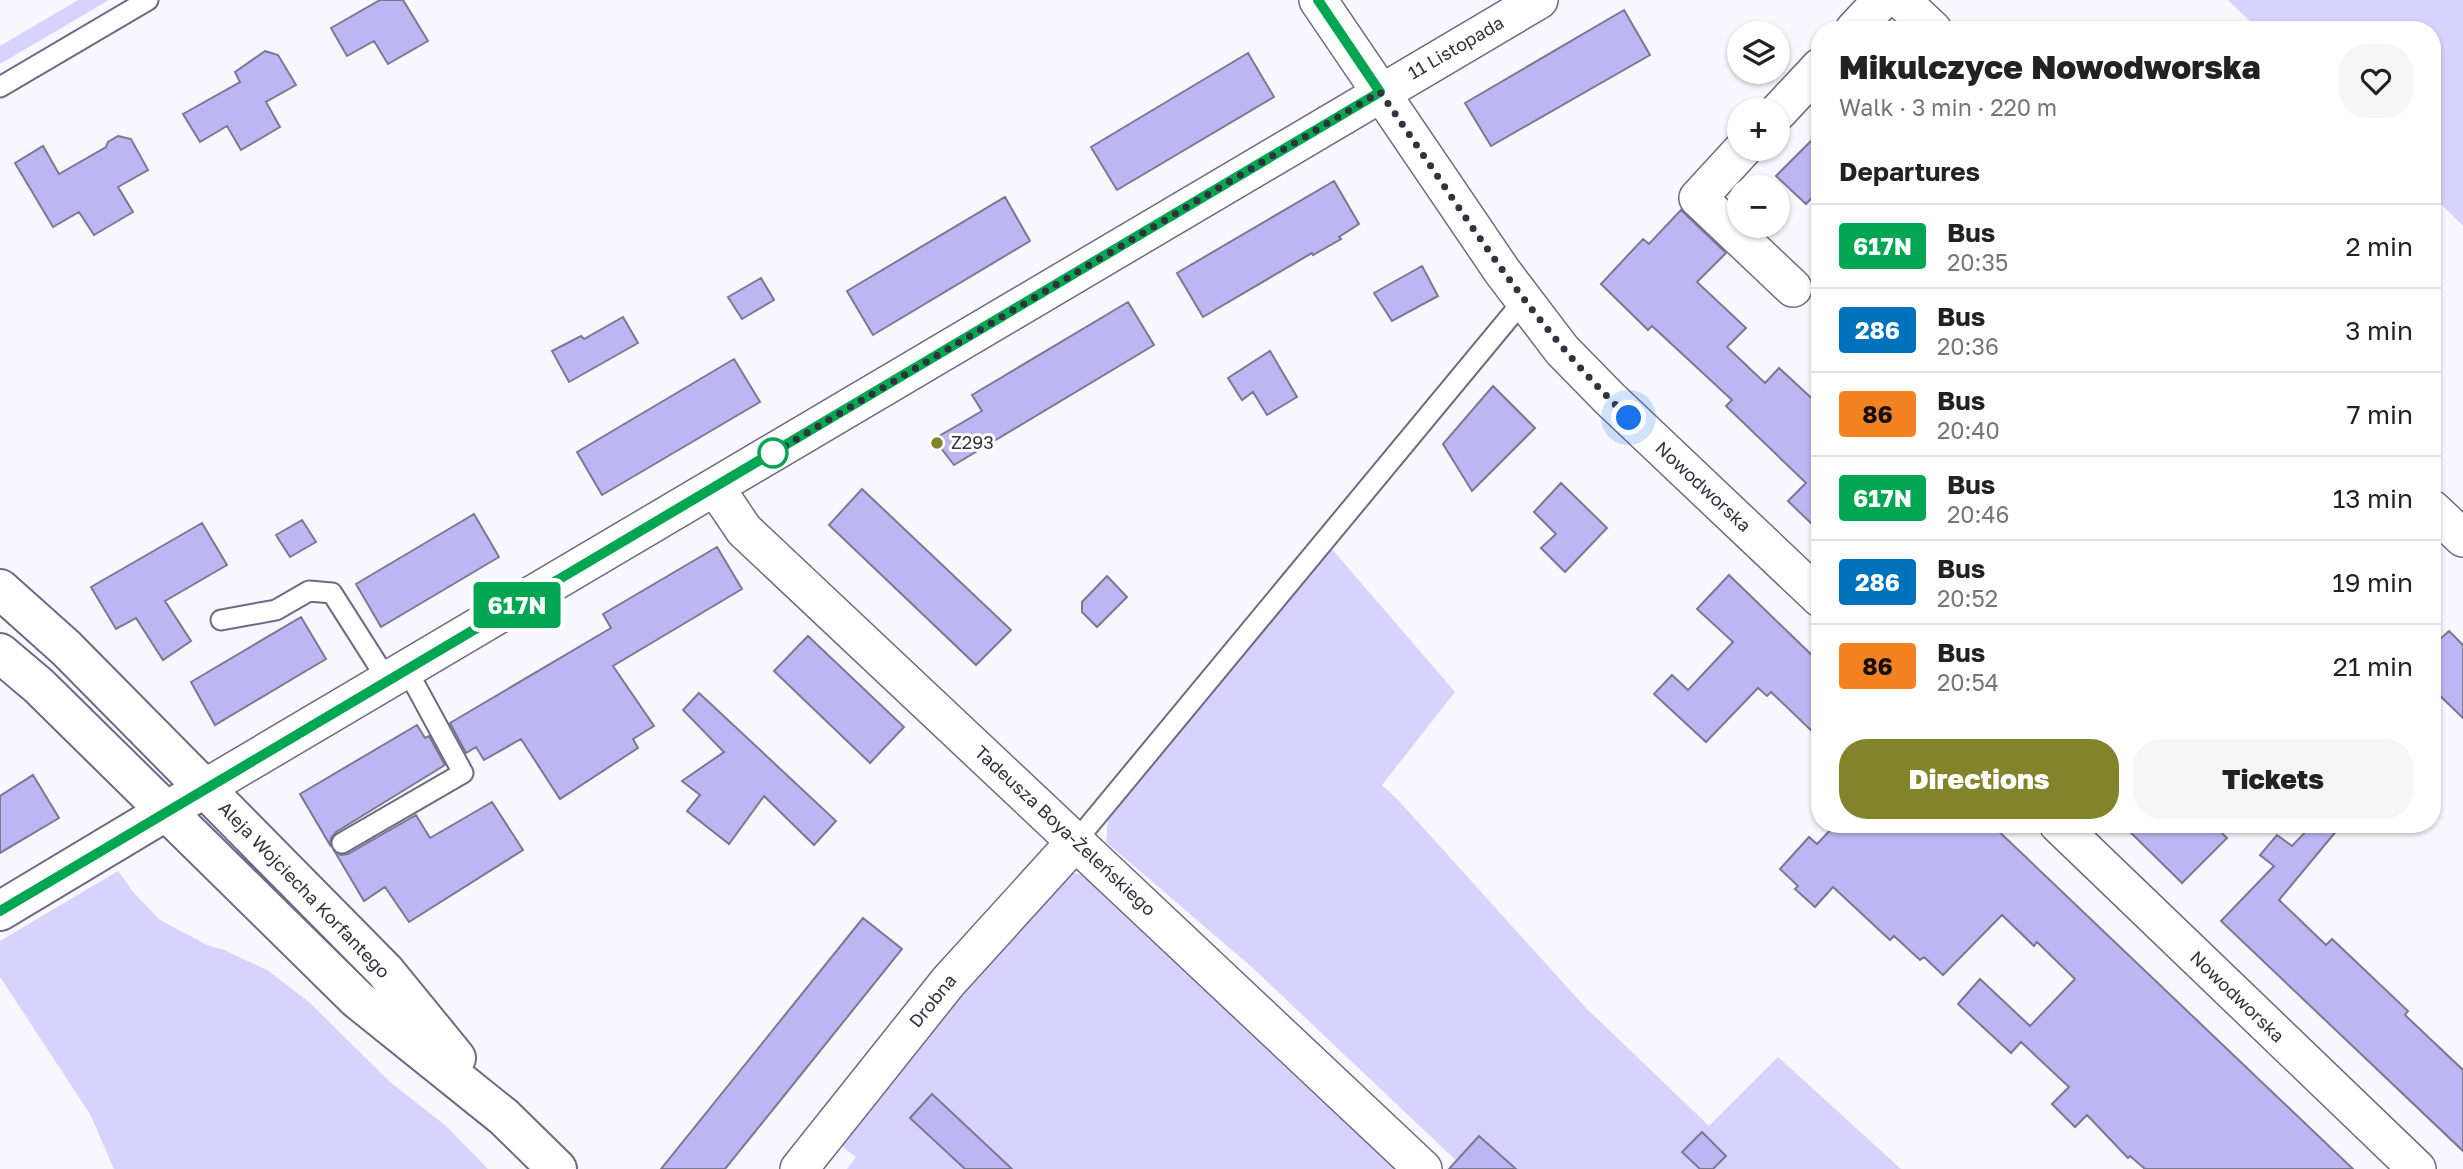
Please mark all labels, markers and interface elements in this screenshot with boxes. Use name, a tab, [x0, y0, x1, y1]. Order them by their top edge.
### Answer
street label: 11 Listopada	[1404, 11, 1507, 83]
map controls	[1727, 21, 1790, 238]
button: layers	[1727, 21, 1790, 84]
button: heart	[2339, 44, 2413, 118]
text: Mikulczyce Nowodworska	[1839, 47, 2261, 86]
text: Walk · 3 min · 220 m	[1839, 93, 2057, 121]
button: +	[1727, 98, 1790, 161]
text: Departures	[1839, 156, 1980, 187]
button: −	[1727, 175, 1790, 238]
text: Bus	[1947, 217, 1995, 248]
text: 617N	[1853, 231, 1912, 260]
text: 2 min	[2345, 231, 2413, 262]
text: 20:35	[1947, 248, 2008, 276]
text: Bus	[1937, 301, 1985, 332]
text: 286	[1855, 315, 1900, 344]
text: 3 min	[2345, 315, 2413, 346]
text: 20:36	[1937, 332, 1999, 360]
text: Bus	[1937, 385, 1985, 416]
text: 86	[1862, 399, 1893, 428]
text: 7 min	[2347, 399, 2413, 430]
your location	[1611, 400, 1646, 435]
text: 20:40	[1937, 416, 2000, 444]
place label: Z293	[951, 431, 994, 453]
marker: Z293	[929, 435, 945, 451]
street label: Nowodworska	[1651, 436, 1756, 536]
unlabelled marker	[758, 438, 788, 468]
text: Bus	[1947, 469, 1995, 500]
text: 617N	[1853, 483, 1912, 512]
text: 13 min	[2333, 483, 2413, 514]
text: 20:46	[1947, 500, 2009, 528]
text: Bus	[1937, 553, 1985, 584]
text: 286	[1855, 567, 1900, 596]
text: 19 min	[2332, 567, 2413, 598]
line badge: 617N	[468, 582, 566, 628]
text: 20:52	[1937, 584, 1998, 612]
text: 617N	[488, 590, 546, 619]
text: Bus	[1937, 637, 1985, 668]
text: 86	[1862, 651, 1893, 680]
text: 21 min	[2333, 651, 2413, 682]
text: 20:54	[1937, 668, 1999, 696]
button: Directions	[1839, 739, 2119, 819]
button: Tickets	[2133, 739, 2413, 819]
street label: Tadeusza Boya-Żeleńskiego	[971, 741, 1161, 920]
street label: Aleja Wojciecha Korfantego	[214, 796, 395, 982]
street label: Nowodworska	[2186, 946, 2289, 1047]
street label: Drobna	[904, 969, 960, 1032]

